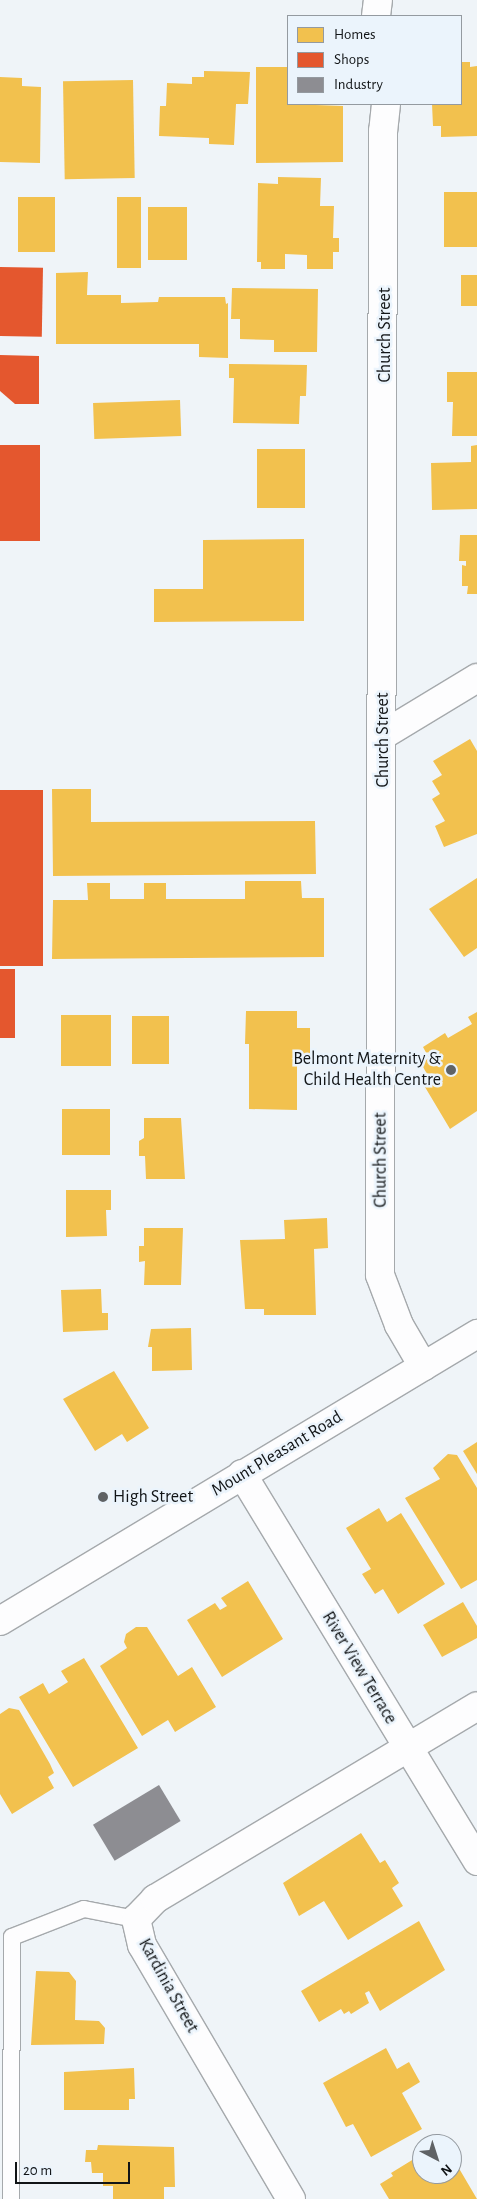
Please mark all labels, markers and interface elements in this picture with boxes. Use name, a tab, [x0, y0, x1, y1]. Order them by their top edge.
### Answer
legend	[287, 15, 462, 105]
text: Homes	[334, 27, 376, 42]
text: Shops	[334, 52, 369, 67]
text: Industry	[334, 77, 383, 92]
street label: Church Street	[374, 287, 396, 383]
street label: Church Street	[372, 692, 394, 788]
place label: Belmont Maternity & Child Health Centre	[293, 1049, 441, 1092]
marker: Belmont Maternity & Child Health Centre	[445, 1064, 457, 1076]
street label: Church Street	[370, 1112, 392, 1208]
street label: Mount Pleasant Road	[208, 1406, 346, 1502]
place label: High Street	[113, 1486, 193, 1508]
marker: High Street	[97, 1491, 109, 1503]
street label: River View Terrace	[317, 1608, 401, 1728]
street label: Kardinia Street	[133, 1935, 203, 2037]
north arrow	[412, 2134, 462, 2184]
scale bar	[18, 2152, 132, 2184]
text: N	[438, 2161, 454, 2178]
text: 20 m	[23, 2163, 52, 2178]

